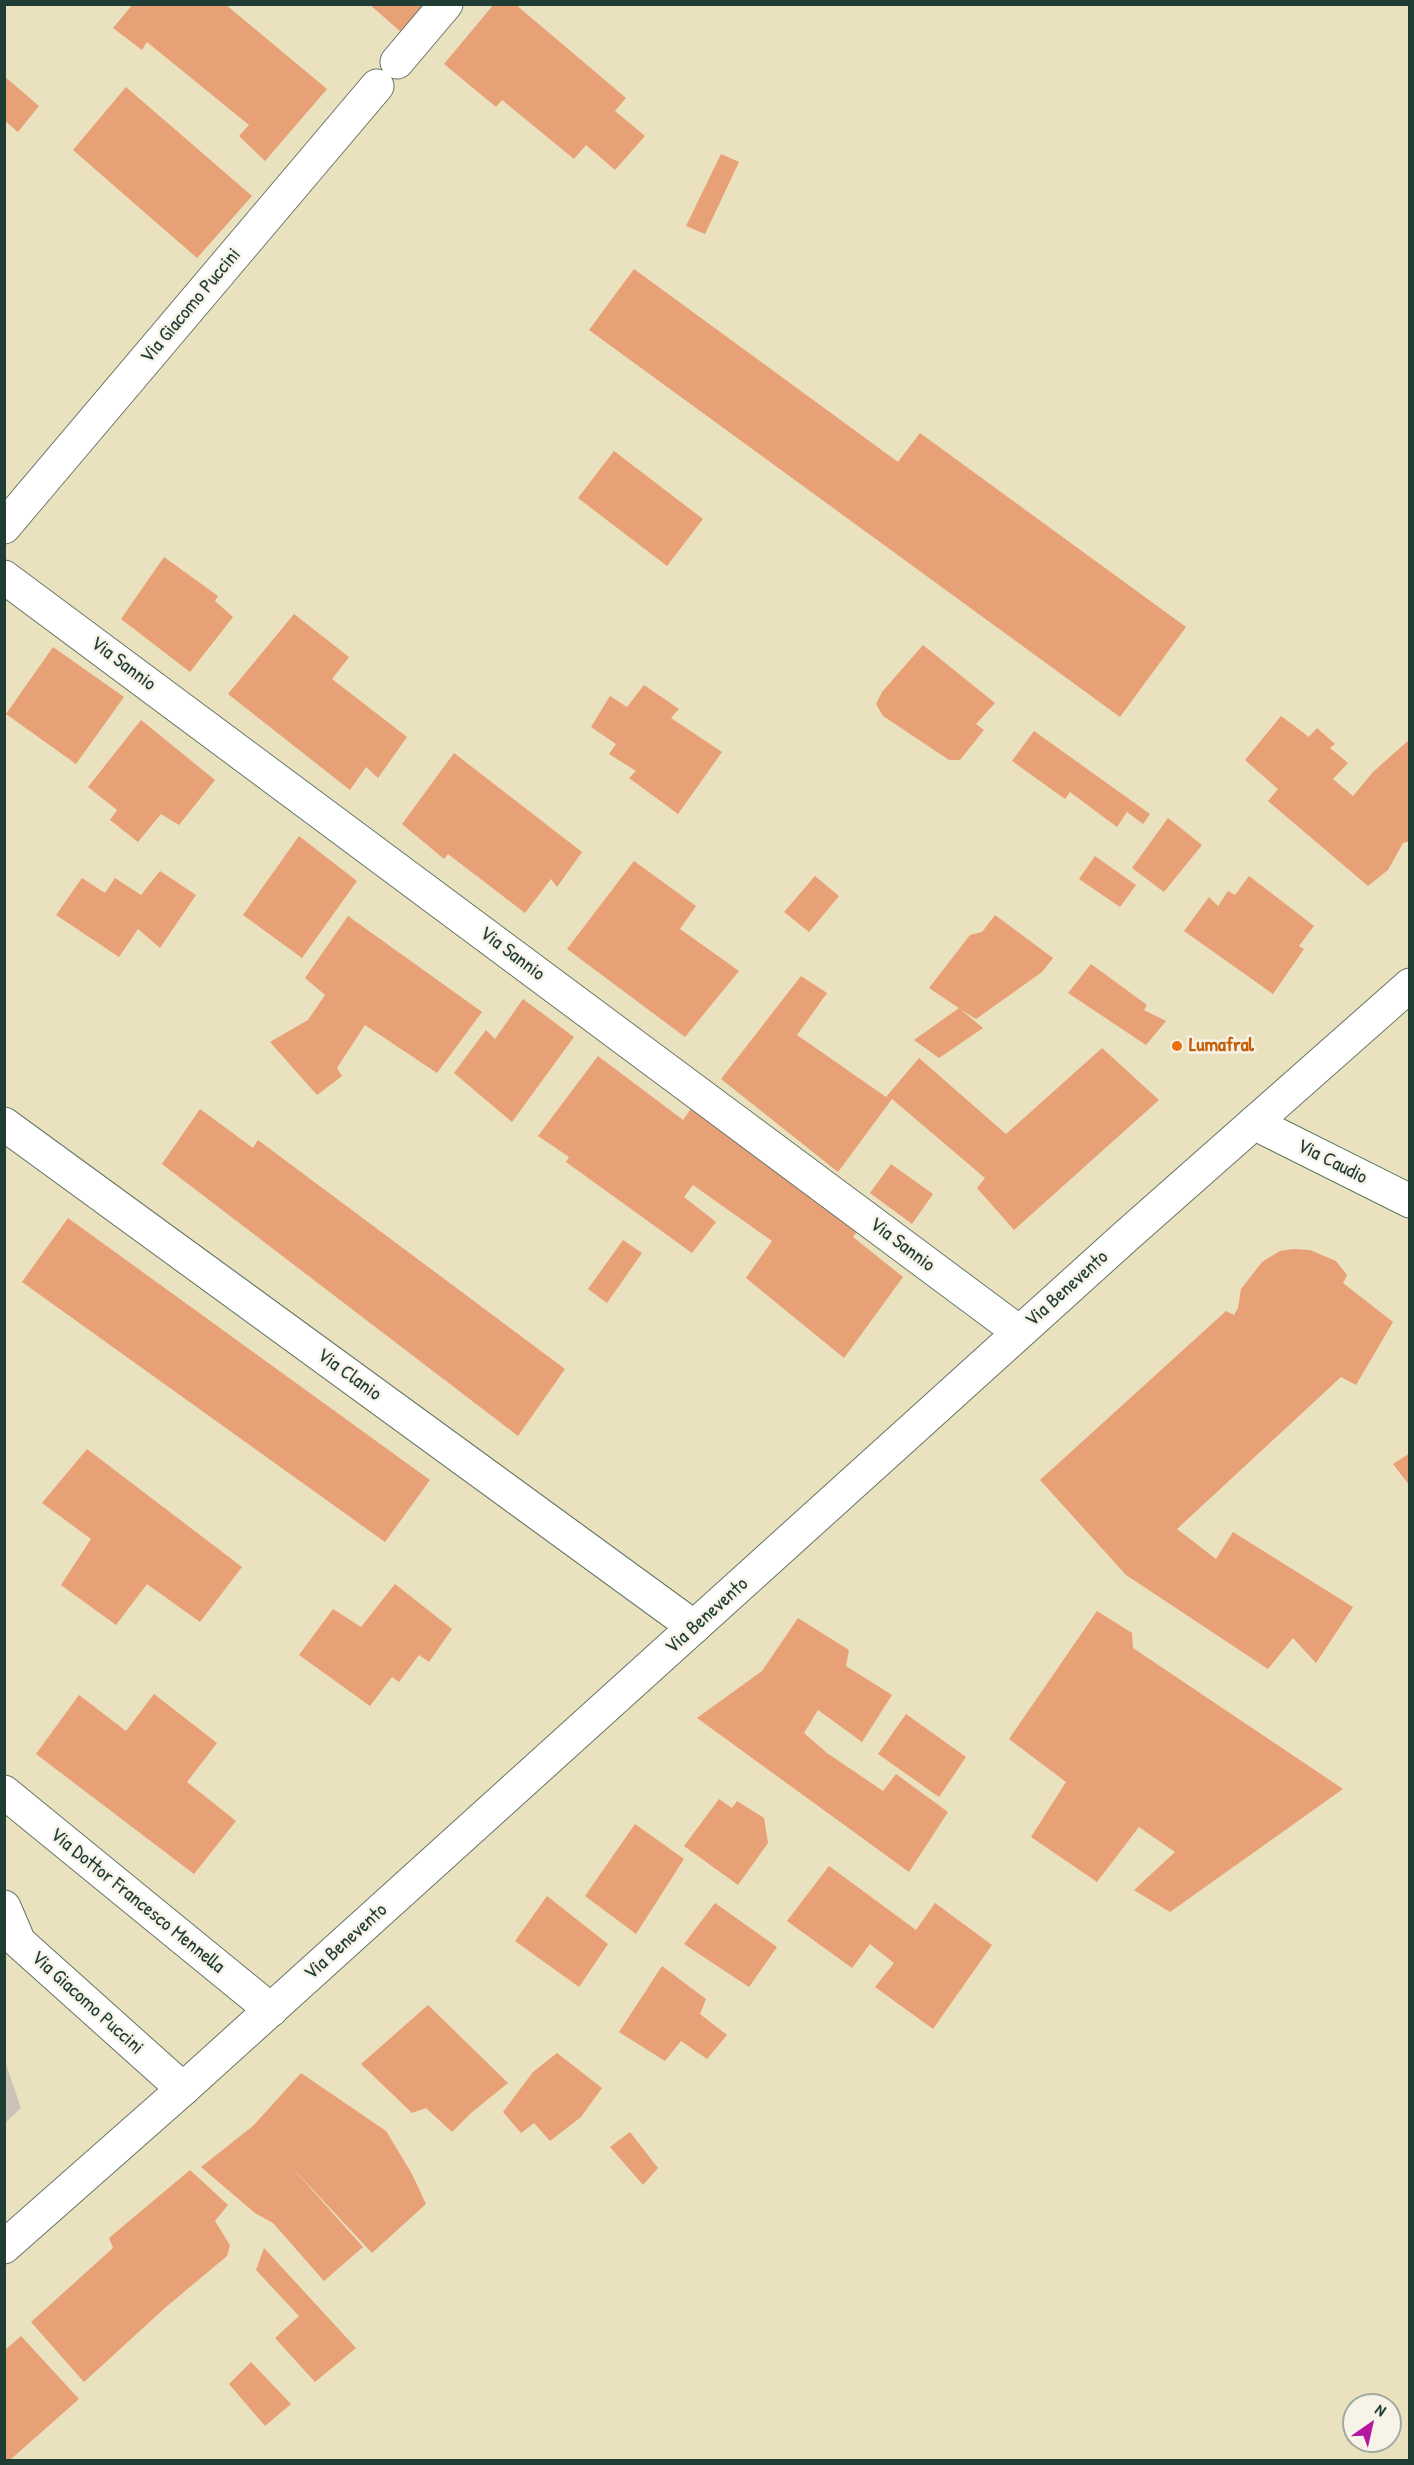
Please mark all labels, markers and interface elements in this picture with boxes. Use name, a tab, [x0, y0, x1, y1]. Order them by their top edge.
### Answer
street label: Via Giacomo Puccini	[136, 243, 246, 369]
street label: Via Sannio	[86, 632, 160, 696]
street label: Via Sannio	[475, 922, 549, 986]
place label: Lumafral	[1189, 1034, 1254, 1058]
marker: Lumafral	[1170, 1039, 1184, 1053]
street label: Via Caudio	[1293, 1134, 1371, 1190]
street label: Via Sannio	[865, 1213, 939, 1277]
street label: Via Benevento	[1021, 1246, 1113, 1332]
street label: Via Clanio	[312, 1344, 386, 1406]
street label: Via Benevento	[661, 1573, 753, 1659]
street label: Via Dottor Francesco Mennella	[45, 1823, 229, 1979]
street label: Via Benevento	[300, 1899, 392, 1985]
street label: Via Giacomo Puccini	[26, 1946, 148, 2060]
north arrow	[1342, 2393, 1402, 2453]
text: N	[1371, 2398, 1391, 2421]

